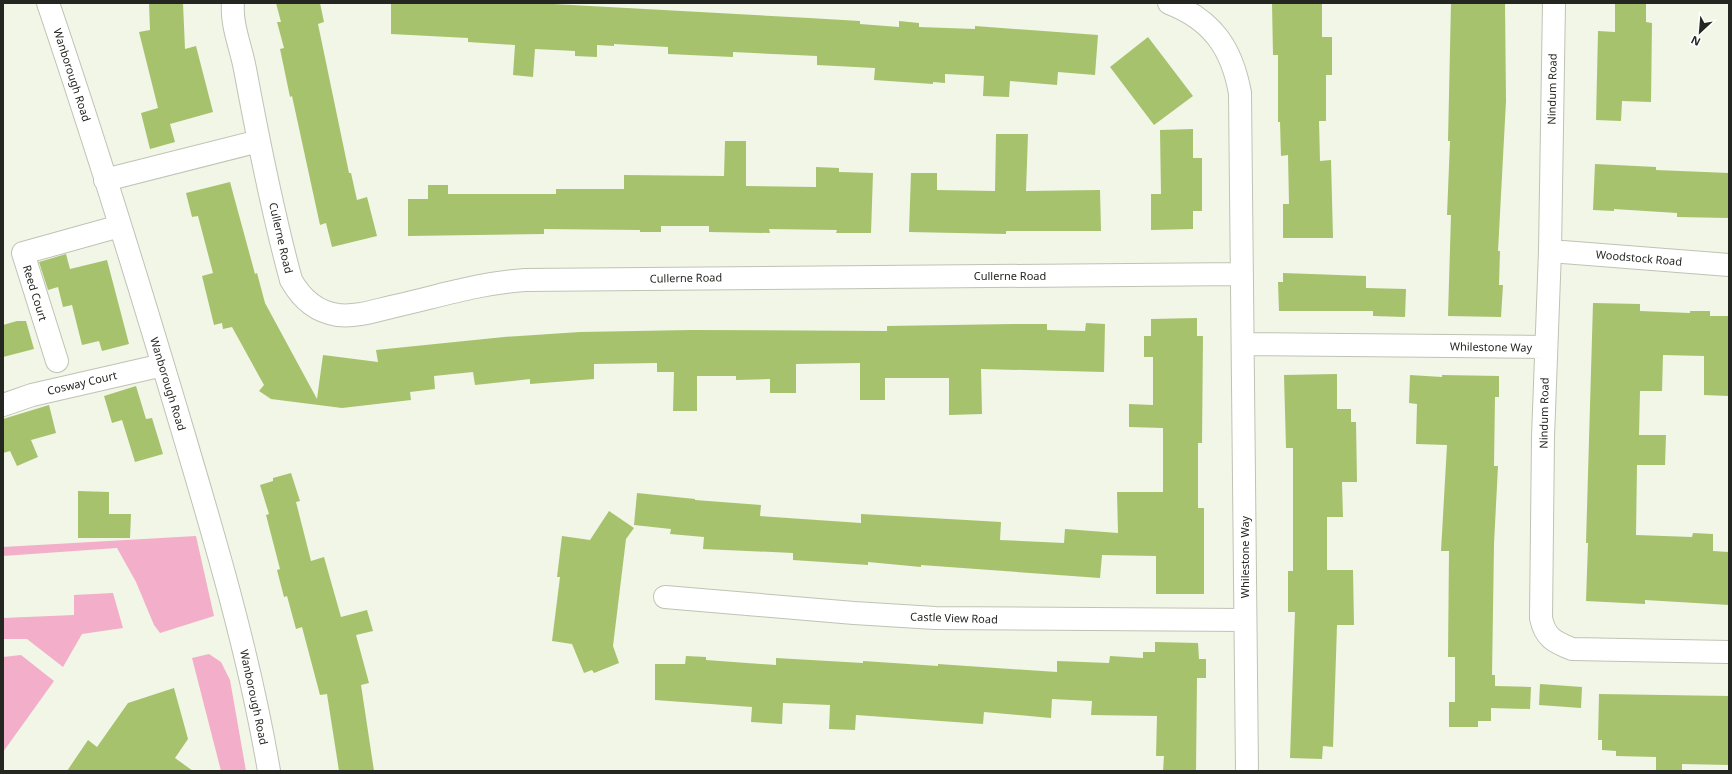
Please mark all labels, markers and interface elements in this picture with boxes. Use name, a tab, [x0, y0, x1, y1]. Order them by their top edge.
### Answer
north arrow	[1680, 12, 1720, 52]
street label: Wanborough Road	[50, 26, 95, 123]
text: N	[1688, 33, 1703, 50]
street label: Nindum Road	[1543, 53, 1560, 125]
street label: Cullerne Road	[266, 201, 297, 275]
street label: Woodstock Road	[1595, 246, 1683, 269]
street label: Reed Court	[20, 263, 51, 323]
street label: Cullerne Road	[974, 268, 1046, 283]
street label: Cullerne Road	[650, 269, 722, 286]
street label: Wanborough Road	[147, 335, 190, 432]
street label: Whilestone Way	[1450, 338, 1533, 355]
street label: Cosway Court	[46, 367, 118, 398]
street label: Nindum Road	[1535, 377, 1552, 449]
street label: Whilestone Way	[1237, 515, 1252, 598]
street label: Castle View Road	[910, 608, 998, 627]
street label: Wanborough Road	[237, 648, 272, 746]

